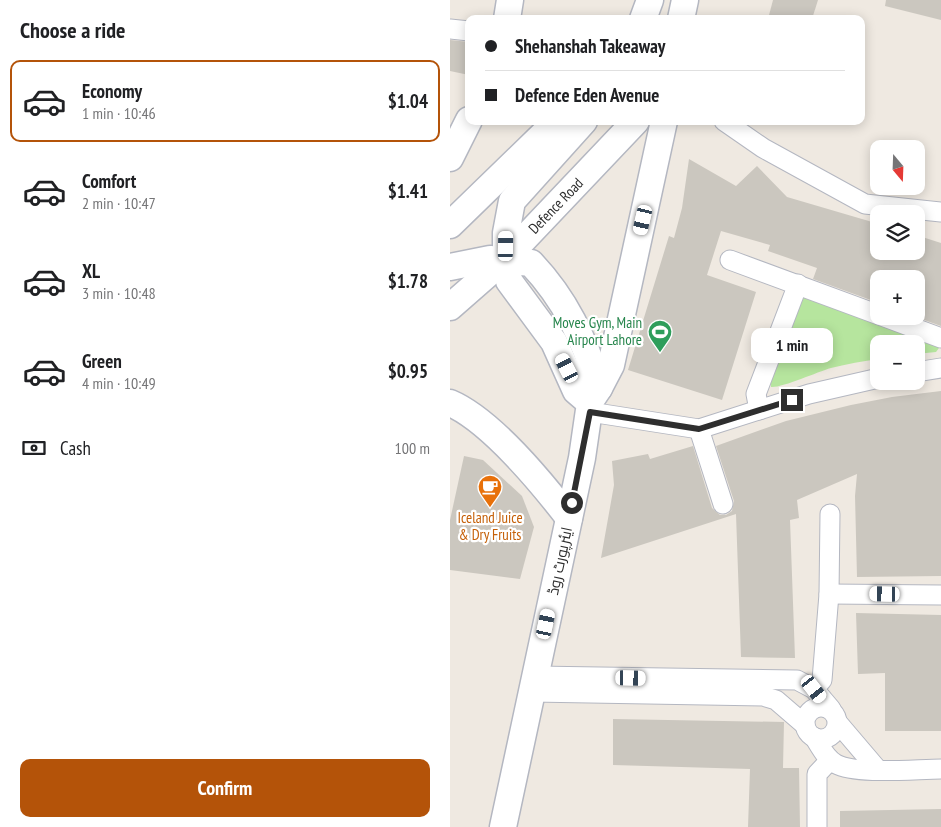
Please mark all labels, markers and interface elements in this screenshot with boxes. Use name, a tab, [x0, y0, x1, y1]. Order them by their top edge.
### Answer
text: Choose a ride	[20, 16, 125, 44]
text: Shehanshah Takeaway	[515, 34, 665, 58]
icon: car	[22, 79, 67, 124]
text: Economy	[82, 79, 142, 103]
text: Defence Eden Avenue	[515, 83, 659, 107]
text: $1.04	[388, 89, 428, 113]
text: 1 min · 10:46	[82, 103, 156, 123]
north arrow	[870, 140, 925, 195]
map controls	[870, 140, 925, 390]
icon: car	[22, 169, 67, 214]
text: Comfort	[82, 169, 136, 193]
street label: Defence Road	[524, 174, 587, 238]
text: $1.41	[388, 179, 428, 203]
text: 2 min · 10:47	[82, 193, 156, 213]
car	[632, 204, 653, 236]
button: layers	[870, 205, 925, 260]
car	[498, 231, 513, 261]
icon: car	[22, 259, 67, 304]
text: XL	[82, 259, 100, 283]
text: $1.78	[388, 269, 428, 293]
button: +	[870, 270, 925, 325]
text: 3 min · 10:48	[82, 283, 156, 303]
place label: Moves Gym, Main Airport Lahore	[553, 313, 642, 349]
sports icon: Moves Gym, Main Airport Lahore	[647, 319, 673, 353]
callout: 1 min	[751, 328, 833, 362]
text: 1 min	[776, 335, 808, 355]
button: −	[870, 335, 925, 390]
icon: car	[22, 349, 67, 394]
text: Green	[82, 349, 122, 373]
car	[553, 351, 580, 385]
text: $0.95	[388, 359, 428, 383]
text: 4 min · 10:49	[82, 373, 156, 393]
route end	[781, 389, 803, 411]
icon: cash	[20, 434, 48, 462]
text: Cash	[60, 436, 91, 460]
text: 100 m	[395, 438, 430, 458]
cafe icon: Iceland Juice & Dry Fruits	[477, 474, 503, 508]
route start	[561, 492, 583, 514]
place label: Iceland Juice & Dry Fruits	[457, 508, 523, 544]
street label: ایئرپورٹ روڈ	[543, 525, 577, 597]
car	[869, 586, 900, 602]
car	[535, 608, 556, 640]
car	[615, 670, 646, 686]
car	[798, 673, 829, 705]
button: Confirm	[20, 759, 430, 817]

